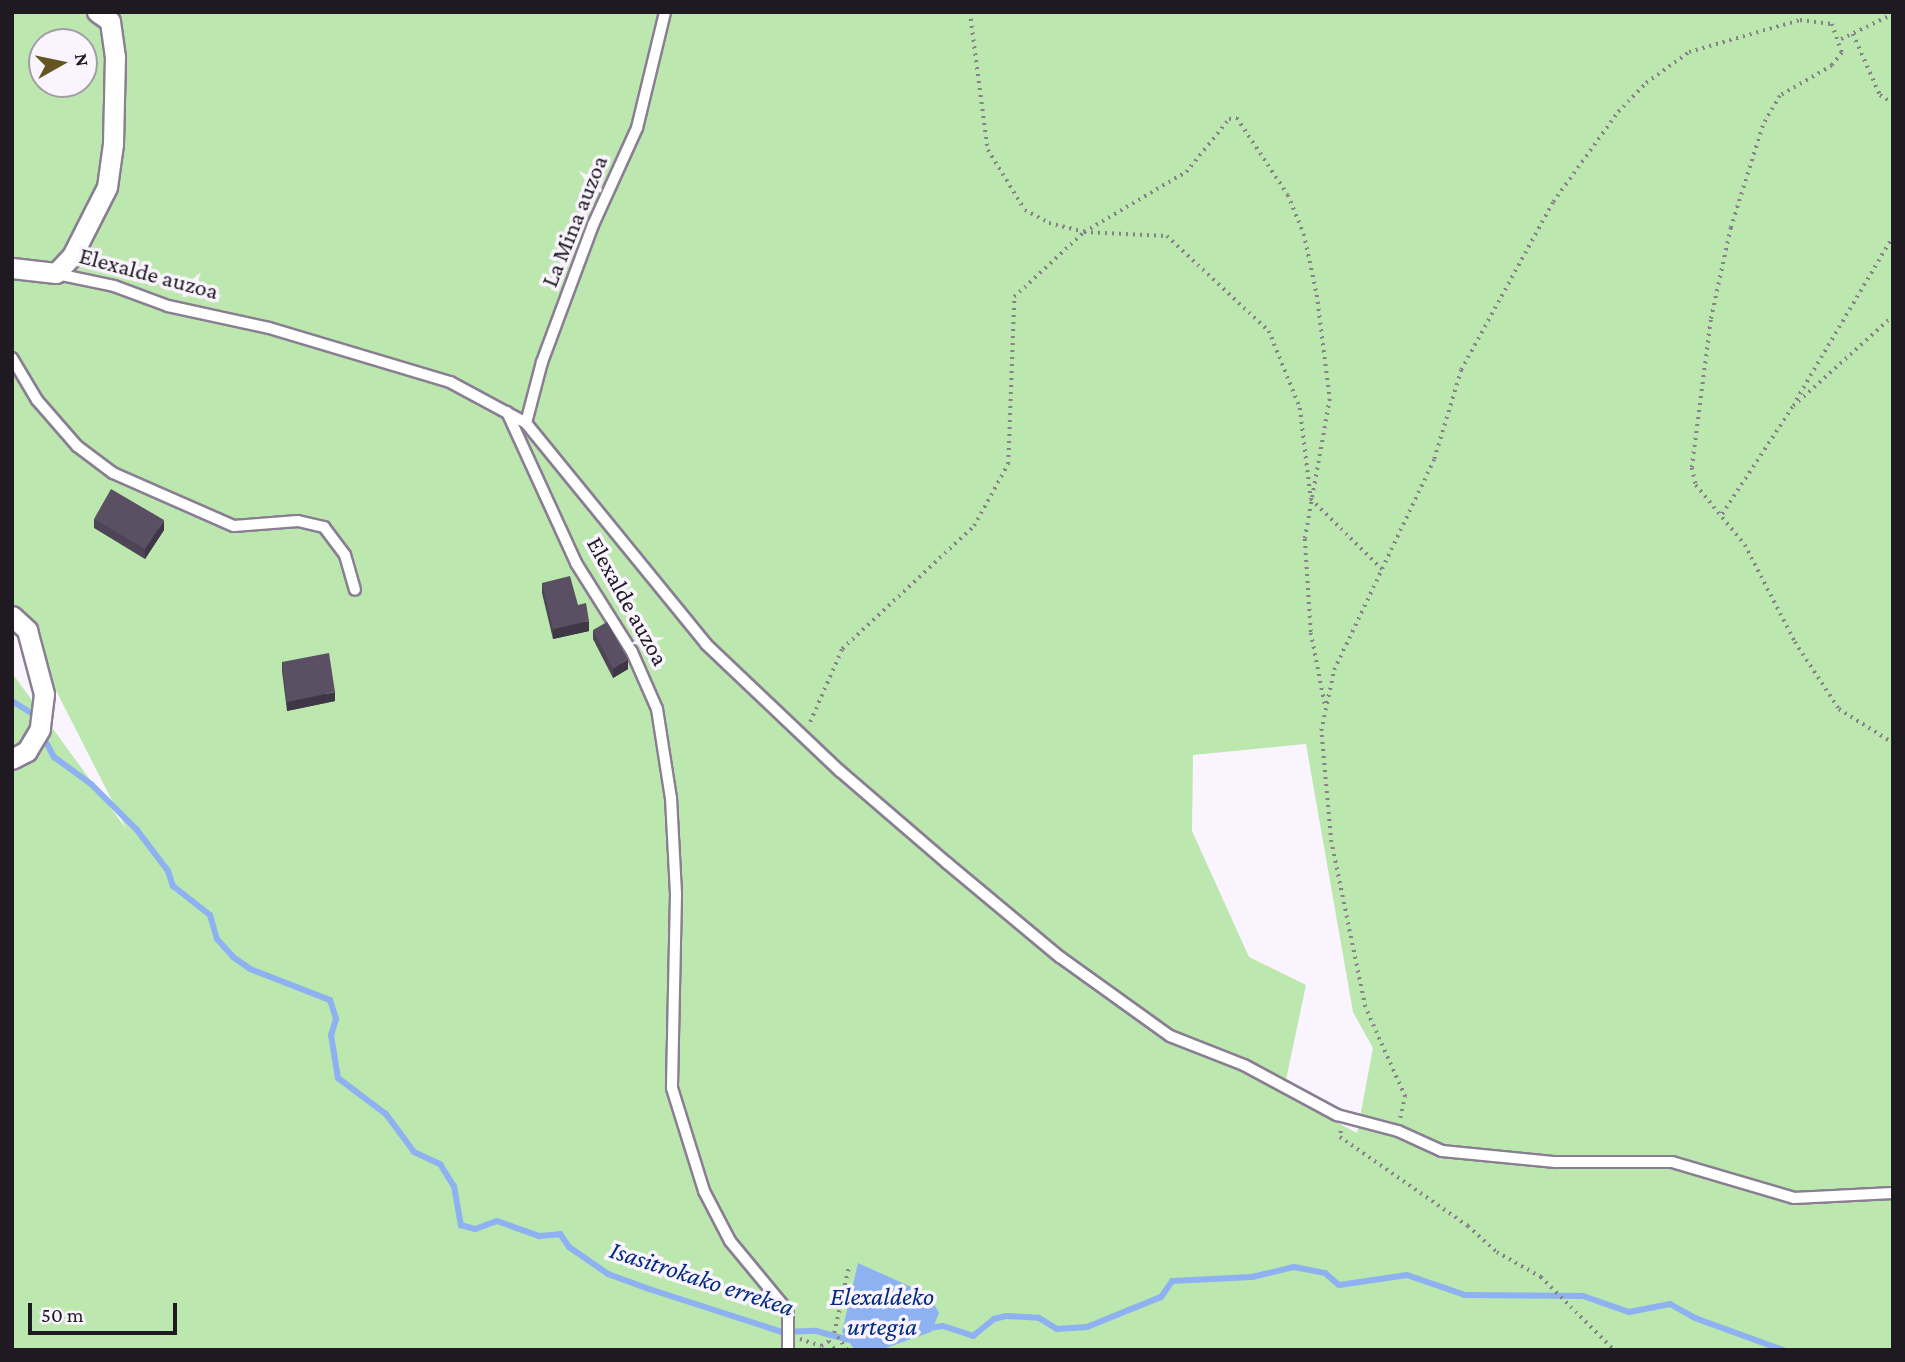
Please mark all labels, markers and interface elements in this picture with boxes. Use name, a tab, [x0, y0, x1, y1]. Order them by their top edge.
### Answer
north arrow	[28, 28, 98, 98]
text: N	[71, 52, 94, 68]
street label: La Mina auzoa	[535, 151, 613, 291]
street label: Elexalde auzoa	[76, 241, 222, 305]
street label: Elexalde auzoa	[581, 532, 675, 670]
water label: Isasitrokako errekea	[606, 1235, 798, 1323]
water label: Elexaldeko urtegia	[830, 1281, 934, 1342]
scale bar	[32, 1288, 180, 1332]
text: 50 m	[41, 1303, 84, 1327]

